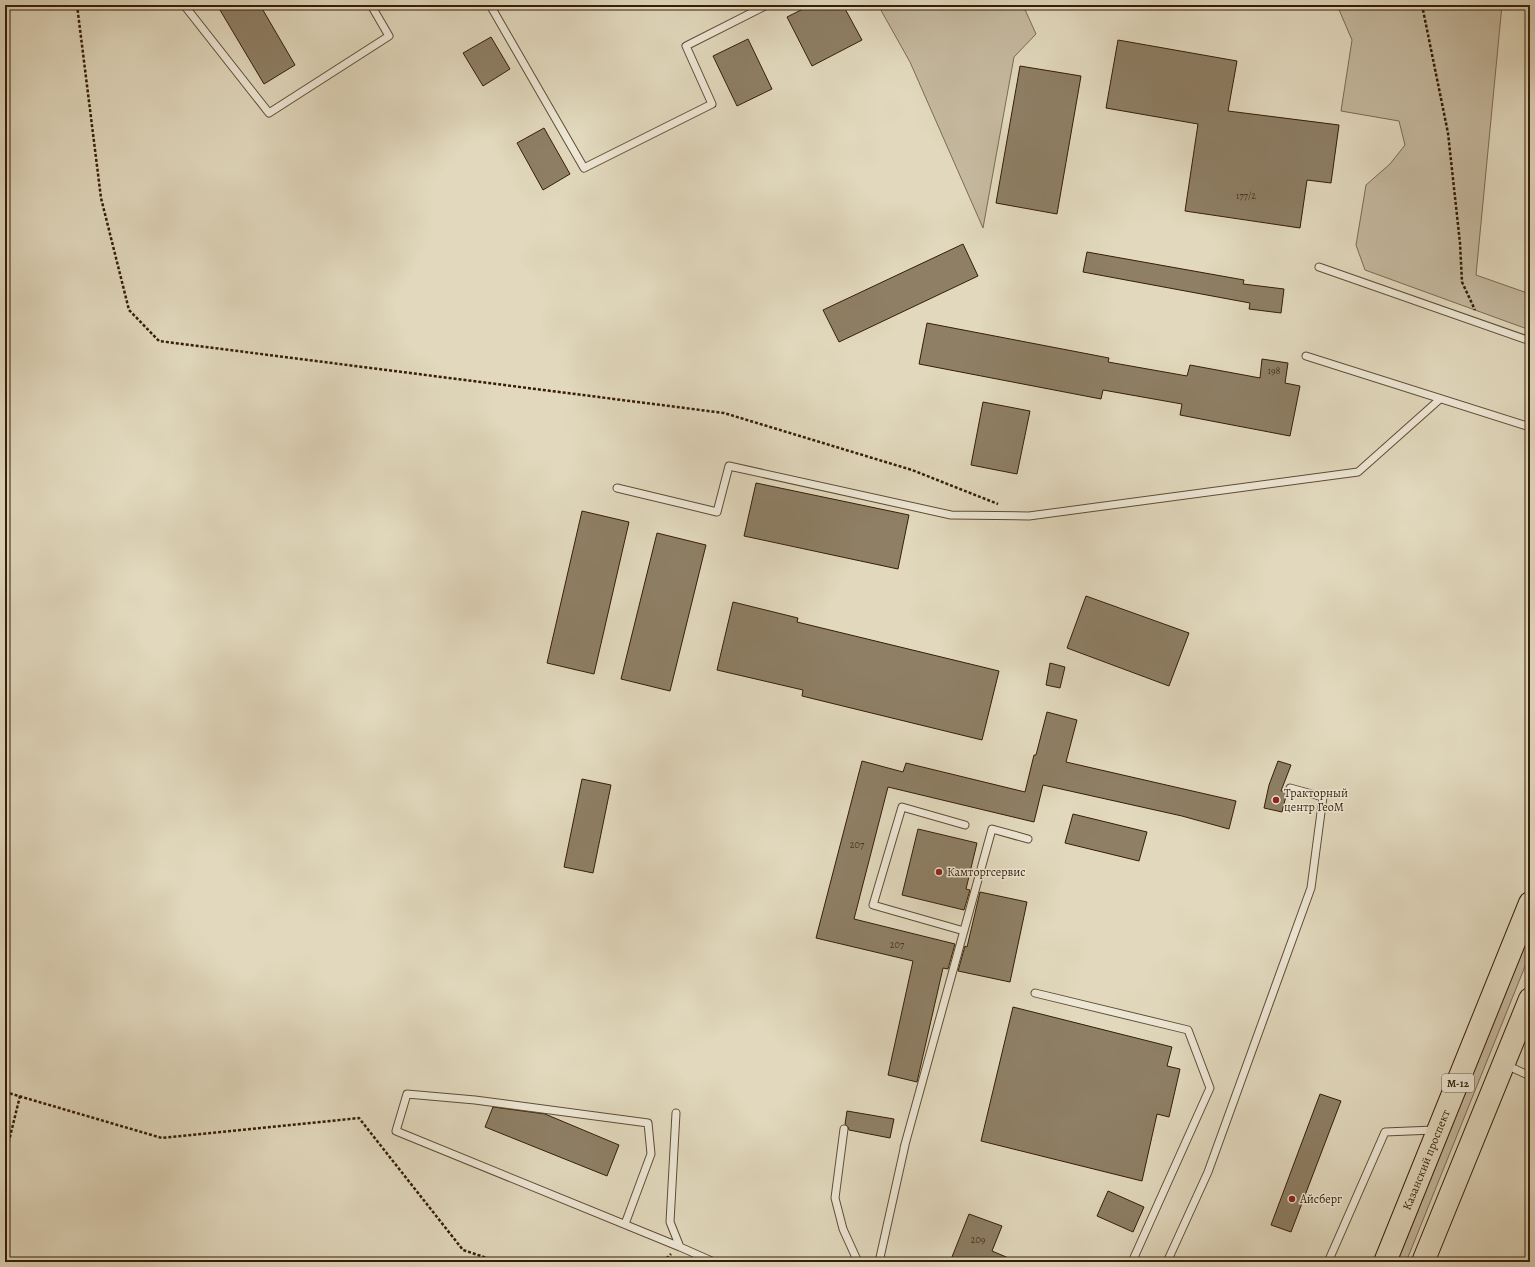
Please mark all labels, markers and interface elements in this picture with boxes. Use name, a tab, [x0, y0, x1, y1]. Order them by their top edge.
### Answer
house number: 177/2	[1236, 189, 1256, 202]
house number: 198	[1268, 364, 1281, 377]
place label: Тракторный центр ГеоМ	[1284, 785, 1348, 815]
marker: Тракторный центр ГеоМ	[1271, 795, 1281, 805]
house number: 207	[850, 838, 865, 851]
place label: Камторгсервис	[947, 864, 1026, 880]
marker: Камторгсервис	[934, 867, 944, 877]
house number: 207	[890, 938, 905, 951]
road number: М-12	[1442, 1074, 1474, 1092]
street label: Казанский проспект	[1399, 1107, 1454, 1213]
place label: Айсберг	[1299, 1191, 1342, 1207]
marker: Айсберг	[1287, 1194, 1297, 1204]
house number: 209	[971, 1233, 986, 1246]

